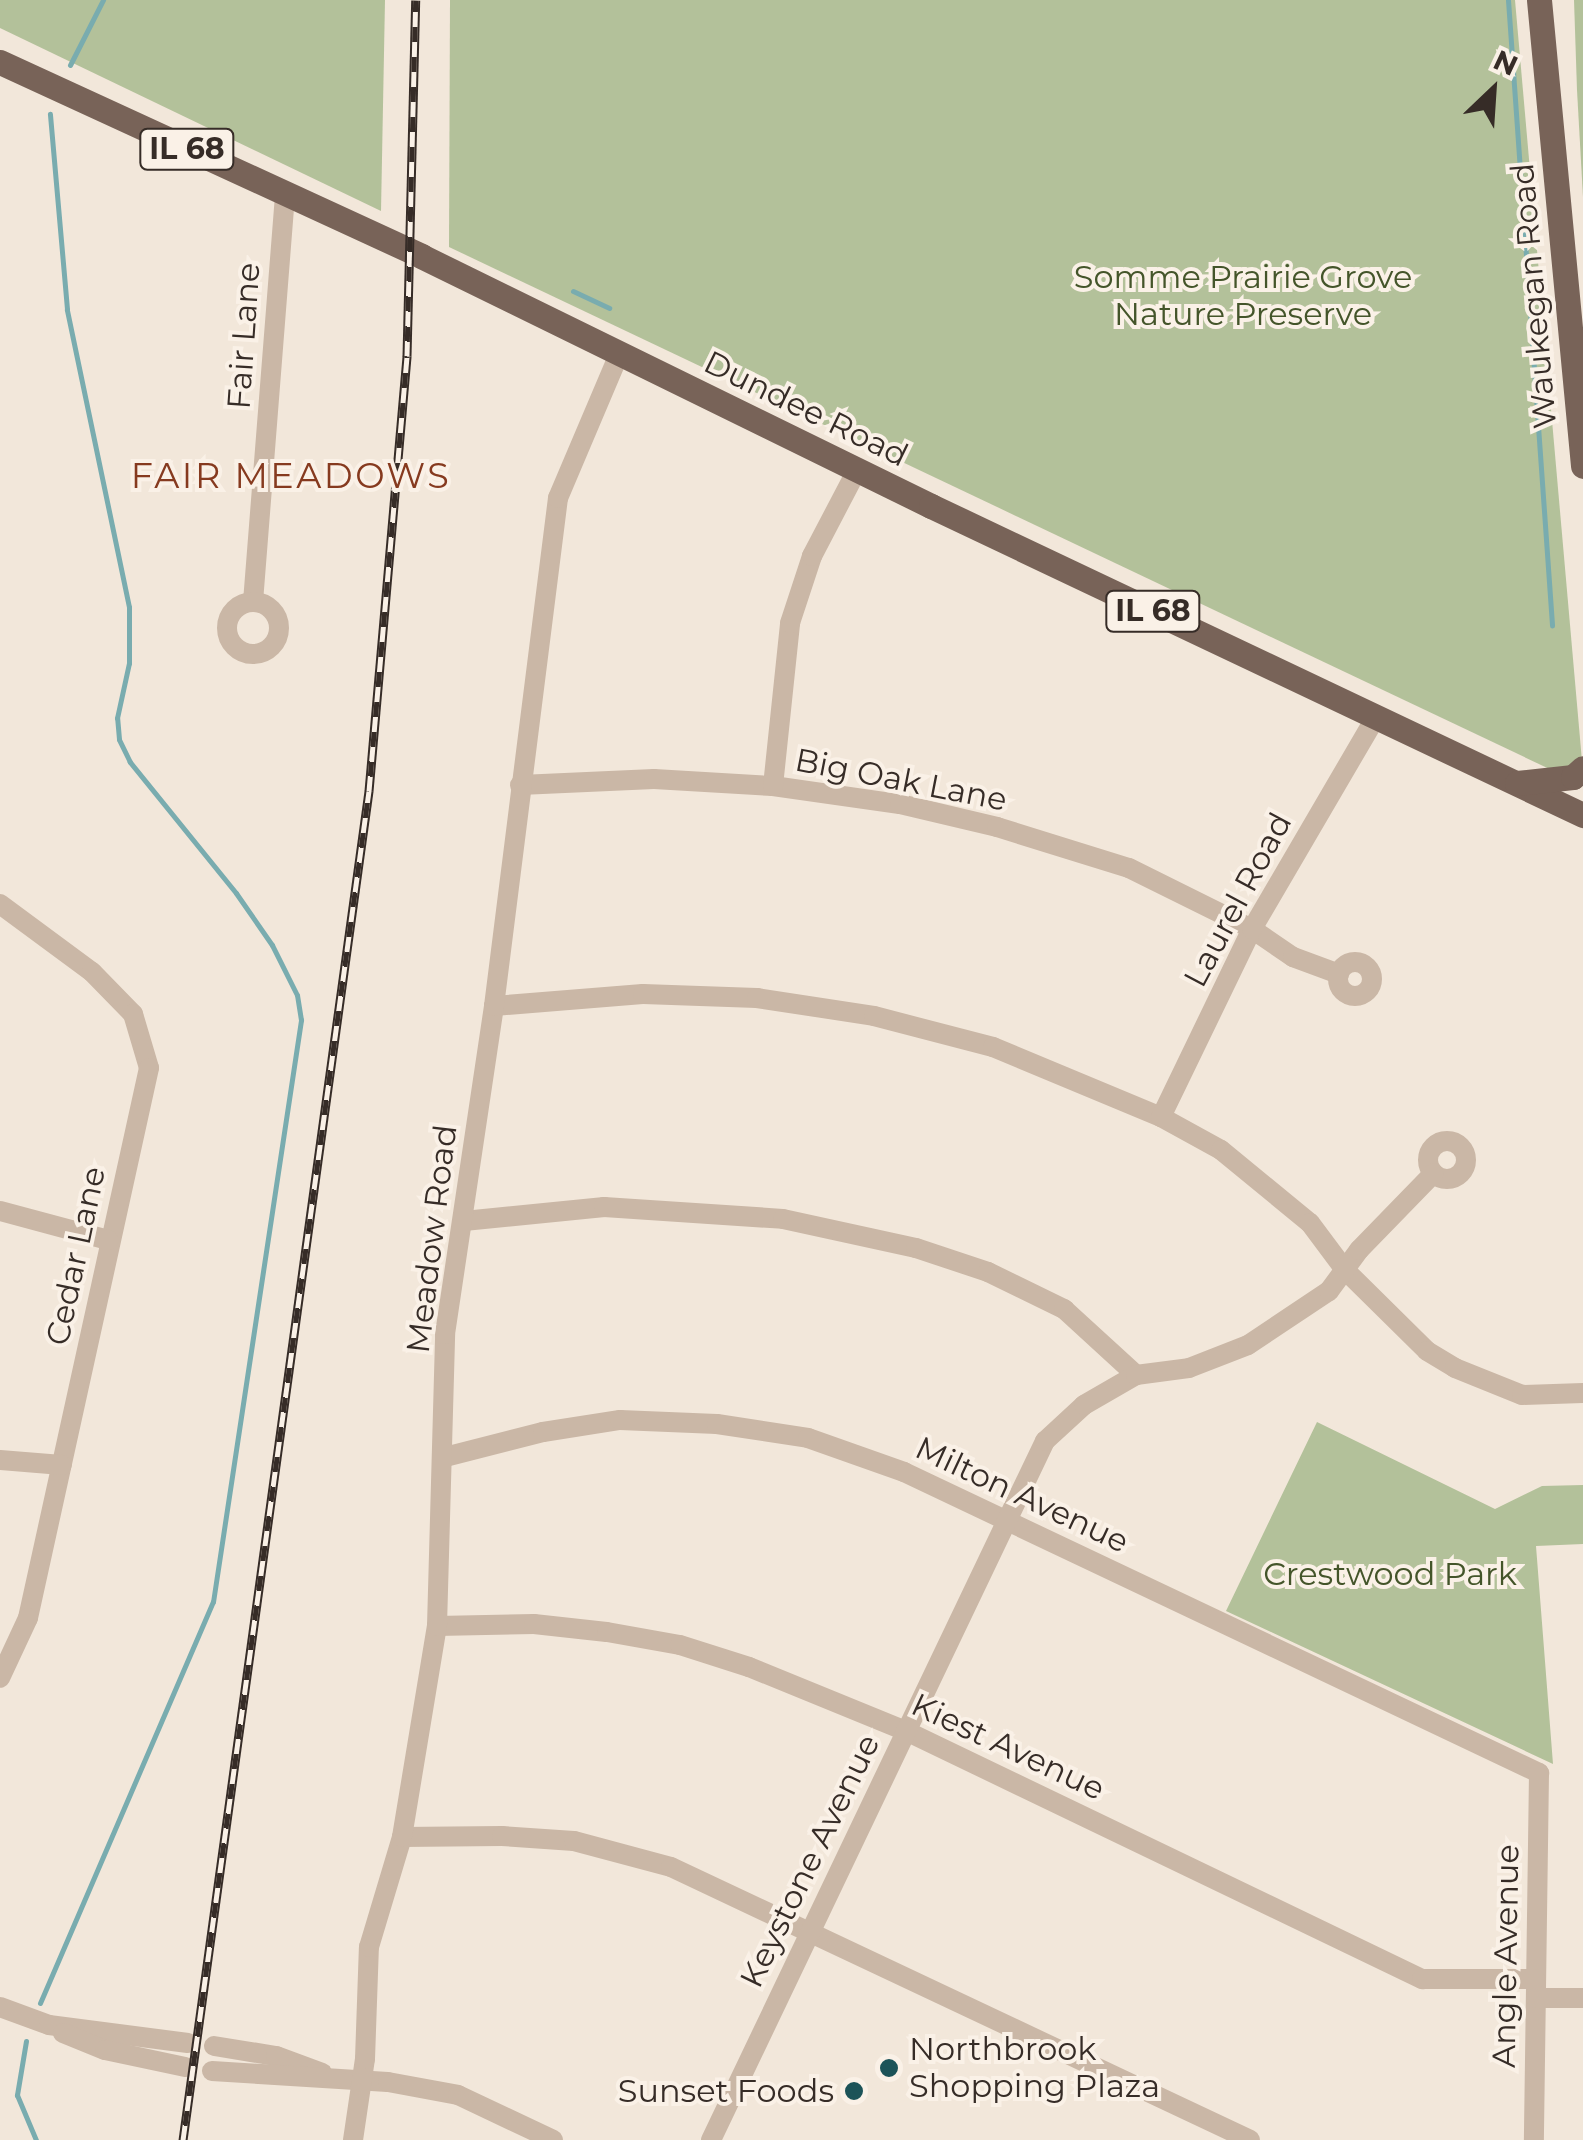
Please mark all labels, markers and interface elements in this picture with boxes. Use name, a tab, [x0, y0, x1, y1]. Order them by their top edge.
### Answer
north arrow	[1443, 40, 1543, 140]
text: N	[1488, 43, 1523, 83]
road number: IL 68	[137, 124, 237, 174]
street label: Waukegan Road	[1503, 162, 1565, 430]
park label: Somme Prairie Grove Nature Preserve	[1074, 259, 1412, 334]
street label: Fair Lane	[220, 261, 268, 411]
street label: Dundee Road	[698, 343, 914, 475]
district label: FAIR MEADOWS	[131, 455, 451, 497]
road number: IL 68	[1103, 586, 1203, 636]
street label: Big Oak Lane	[792, 741, 1010, 819]
street label: Laurel Road	[1176, 806, 1300, 994]
street label: Meadow Road	[399, 1123, 465, 1355]
street label: Cedar Lane	[38, 1163, 114, 1349]
street label: Milton Avenue	[909, 1429, 1135, 1561]
park label: Crestwood Park	[1263, 1555, 1517, 1593]
street label: Kiest Avenue	[905, 1686, 1111, 1808]
street label: Keystone Avenue	[732, 1728, 888, 1994]
street label: Angle Avenue	[1485, 1844, 1527, 2068]
place label: Northbrook Shopping Plaza	[909, 2031, 1160, 2106]
marker: Northbrook Shopping Plaza	[878, 2057, 900, 2079]
place label: Sunset Foods	[618, 2072, 834, 2110]
marker: Sunset Foods	[843, 2080, 865, 2102]

